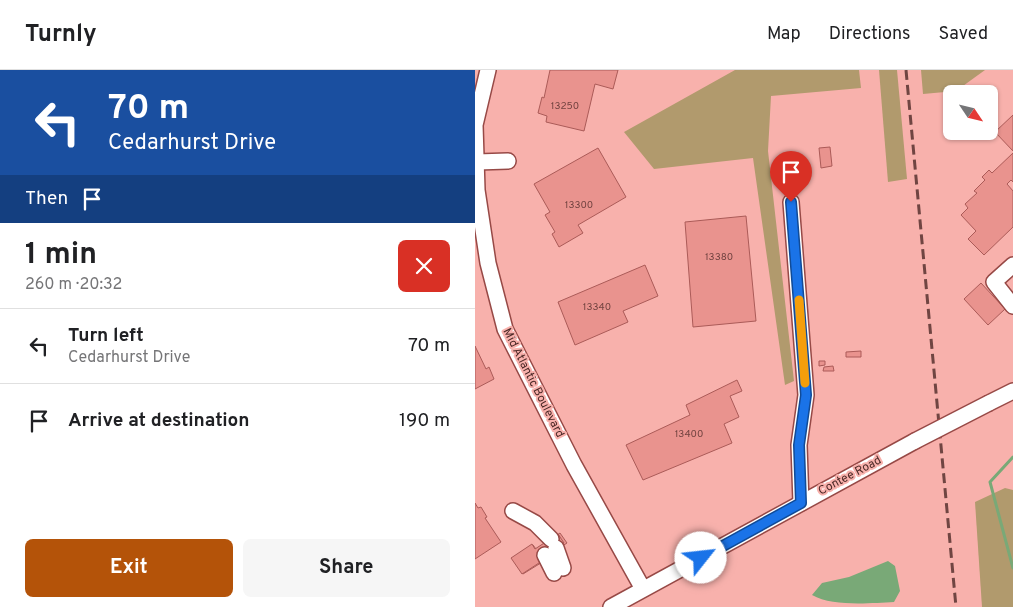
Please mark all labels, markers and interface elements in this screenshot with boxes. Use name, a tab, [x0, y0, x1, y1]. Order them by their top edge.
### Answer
text: Turnly	[25, 20, 97, 50]
text: Map	[767, 23, 801, 46]
text: Directions	[829, 23, 911, 46]
text: Saved	[939, 23, 988, 46]
north arrow	[943, 85, 997, 140]
map controls	[943, 85, 998, 140]
text: 70 m	[108, 87, 189, 131]
icon: left	[25, 90, 90, 155]
house number: 13250	[551, 100, 579, 113]
text: Cedarhurst Drive	[108, 130, 276, 157]
pin	[770, 151, 812, 202]
icon: arrive	[777, 158, 805, 186]
icon: arrive	[78, 185, 106, 213]
text: Then	[25, 187, 68, 211]
house number: 13300	[565, 199, 593, 212]
text: 1 min	[25, 237, 97, 274]
button: close	[398, 240, 450, 292]
house number: 13380	[705, 251, 733, 264]
text: 260 m · 20:32	[25, 275, 122, 295]
house number: 13340	[583, 301, 611, 314]
text: Turn left	[68, 324, 144, 348]
street label: Mid Atlantic Boulevard	[498, 326, 568, 440]
icon: left	[25, 332, 53, 360]
text: 70 m	[408, 334, 450, 358]
text: Cedarhurst Drive	[68, 348, 190, 368]
icon: arrive	[25, 407, 53, 435]
text: Arrive at destination	[68, 409, 249, 433]
text: 190 m	[399, 409, 450, 433]
house number: 13400	[675, 428, 703, 441]
street label: Contee Road	[816, 453, 884, 499]
position arrow	[674, 531, 726, 583]
button: Exit	[25, 539, 233, 597]
button: Share	[243, 539, 450, 597]

